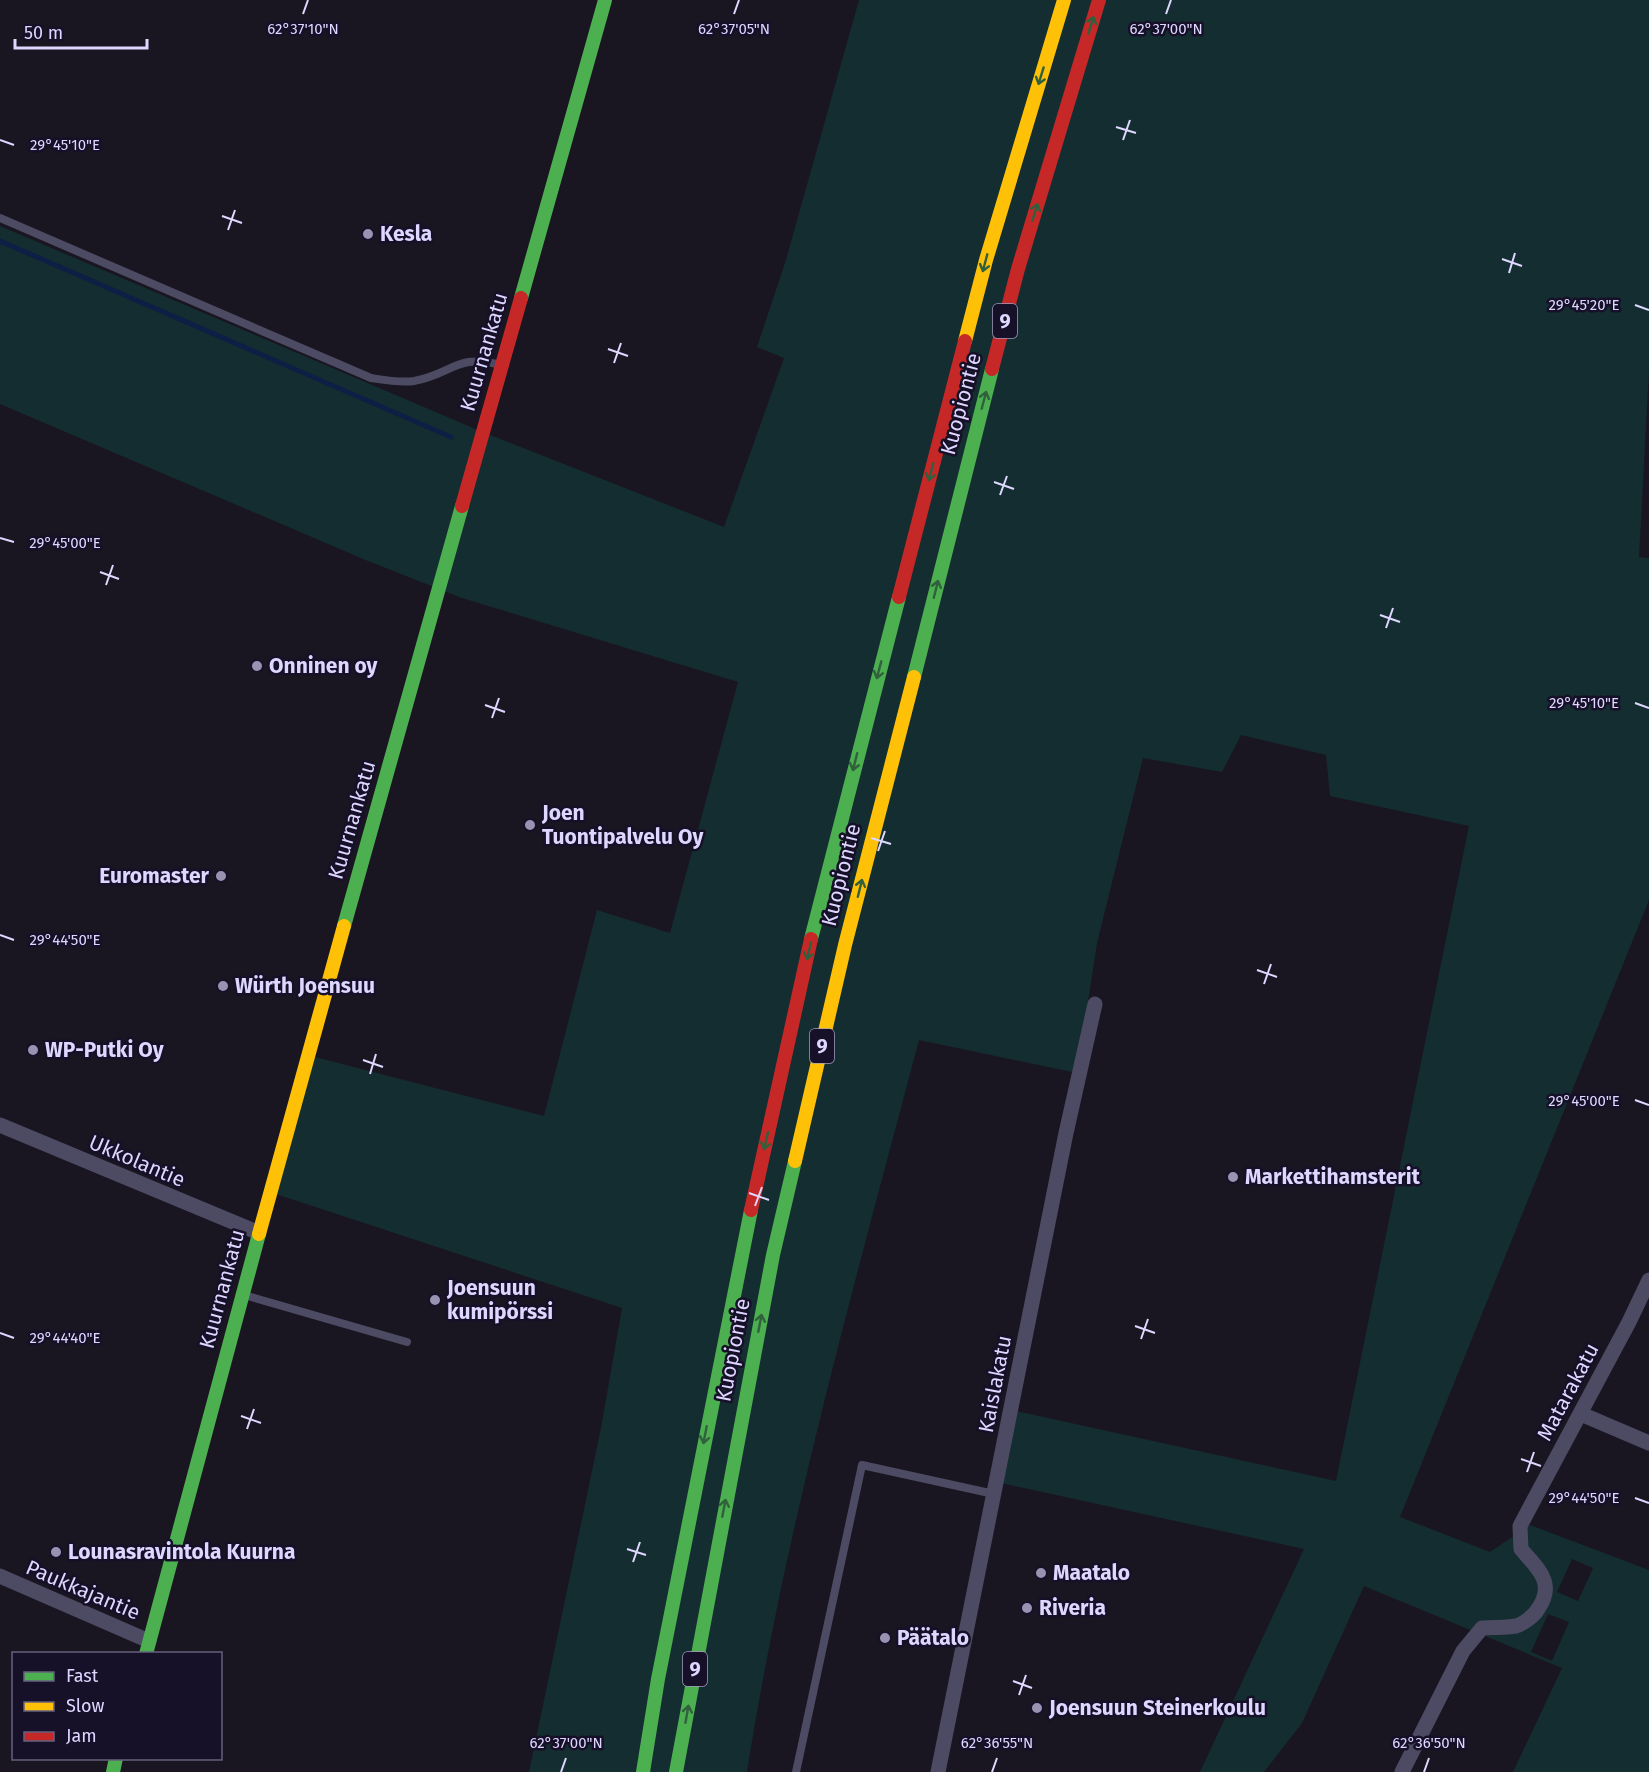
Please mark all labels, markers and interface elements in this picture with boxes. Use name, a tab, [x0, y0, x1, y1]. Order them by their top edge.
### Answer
scale bar	[15, 12, 147, 50]
one-way arrow	[1087, 16, 1098, 35]
text: 62°37'10"N	[267, 20, 339, 38]
text: 62°37'05"N	[698, 20, 770, 38]
text: 62°37'00"N	[1129, 20, 1203, 38]
text: 50 m	[24, 22, 63, 44]
one-way arrow	[1035, 66, 1046, 85]
text: 29°45'10"E	[30, 136, 100, 154]
one-way arrow	[1030, 203, 1041, 222]
place label: Kesla	[380, 221, 432, 247]
marker: Kesla	[361, 227, 375, 241]
one-way arrow	[979, 253, 990, 272]
street label: Kuurnankatu	[455, 290, 513, 414]
text: 29°45'20"E	[1549, 296, 1619, 314]
road number: 9	[993, 304, 1017, 338]
street label: Kuopiontie	[935, 350, 987, 458]
one-way arrow	[979, 391, 990, 410]
one-way arrow	[924, 462, 936, 481]
text: 29°45'00"E	[29, 534, 101, 552]
one-way arrow	[930, 580, 942, 599]
place label: Onninen oy	[269, 653, 378, 679]
marker: Onninen oy	[250, 659, 264, 673]
one-way arrow	[873, 660, 884, 679]
text: 29°45'10"E	[1549, 694, 1619, 712]
one-way arrow	[849, 752, 861, 771]
street label: Kuurnankatu	[323, 758, 381, 882]
place label: Joen Tuontipalvelu Oy	[541, 800, 704, 850]
marker: Joen Tuontipalvelu Oy	[523, 818, 537, 832]
street label: Kuopiontie	[816, 821, 866, 929]
place label: Euromaster	[99, 863, 210, 889]
marker: Euromaster	[214, 869, 228, 883]
one-way arrow	[854, 879, 866, 898]
text: 29°44'50"E	[29, 931, 101, 949]
one-way arrow	[802, 941, 814, 960]
place label: Würth Joensuu	[235, 973, 375, 999]
marker: Würth Joensuu	[216, 979, 230, 993]
road number: 9	[810, 1029, 834, 1063]
place label: WP-Putki Oy	[45, 1037, 164, 1063]
marker: WP-Putki Oy	[26, 1043, 40, 1057]
text: 29°45'00"E	[1548, 1092, 1620, 1110]
street label: Ukkolantie	[85, 1129, 189, 1193]
one-way arrow	[760, 1131, 771, 1151]
place label: Markettihamsterit	[1245, 1164, 1421, 1190]
marker: Markettihamsterit	[1226, 1170, 1240, 1184]
street label: Kuurnankatu	[194, 1227, 250, 1351]
place label: Joensuun kumipörssi	[446, 1275, 553, 1325]
marker: Joensuun kumipörssi	[428, 1293, 442, 1307]
street label: Kuopiontie	[710, 1296, 756, 1404]
one-way arrow	[755, 1314, 766, 1334]
text: 29°44'40"E	[29, 1329, 101, 1347]
street label: Kaislakatu	[973, 1333, 1017, 1435]
street label: Matarakatu	[1531, 1339, 1605, 1445]
one-way arrow	[699, 1425, 710, 1444]
text: 29°44'50"E	[1548, 1489, 1620, 1507]
one-way arrow	[719, 1499, 730, 1518]
place label: Lounasravintola Kuurna	[68, 1539, 295, 1565]
marker: Lounasravintola Kuurna	[49, 1545, 63, 1559]
street label: Paukkajantie	[22, 1554, 144, 1626]
place label: Maatalo	[1053, 1560, 1130, 1586]
marker: Maatalo	[1034, 1566, 1048, 1580]
place label: Riveria	[1039, 1595, 1106, 1621]
marker: Riveria	[1020, 1601, 1034, 1615]
place label: Päätalo	[897, 1625, 969, 1651]
marker: Päätalo	[878, 1631, 892, 1645]
legend	[12, 1652, 222, 1760]
road number: 9	[683, 1652, 707, 1686]
text: Fast	[66, 1665, 99, 1687]
text: Slow	[66, 1695, 105, 1717]
place label: Joensuun Steinerkoulu	[1048, 1695, 1266, 1721]
marker: Joensuun Steinerkoulu	[1030, 1701, 1044, 1715]
one-way arrow	[682, 1705, 693, 1725]
text: Jam	[66, 1725, 97, 1747]
text: 62°37'00"N	[529, 1734, 603, 1752]
text: 62°36'55"N	[961, 1734, 1033, 1752]
text: 62°36'50"N	[1392, 1734, 1466, 1752]

